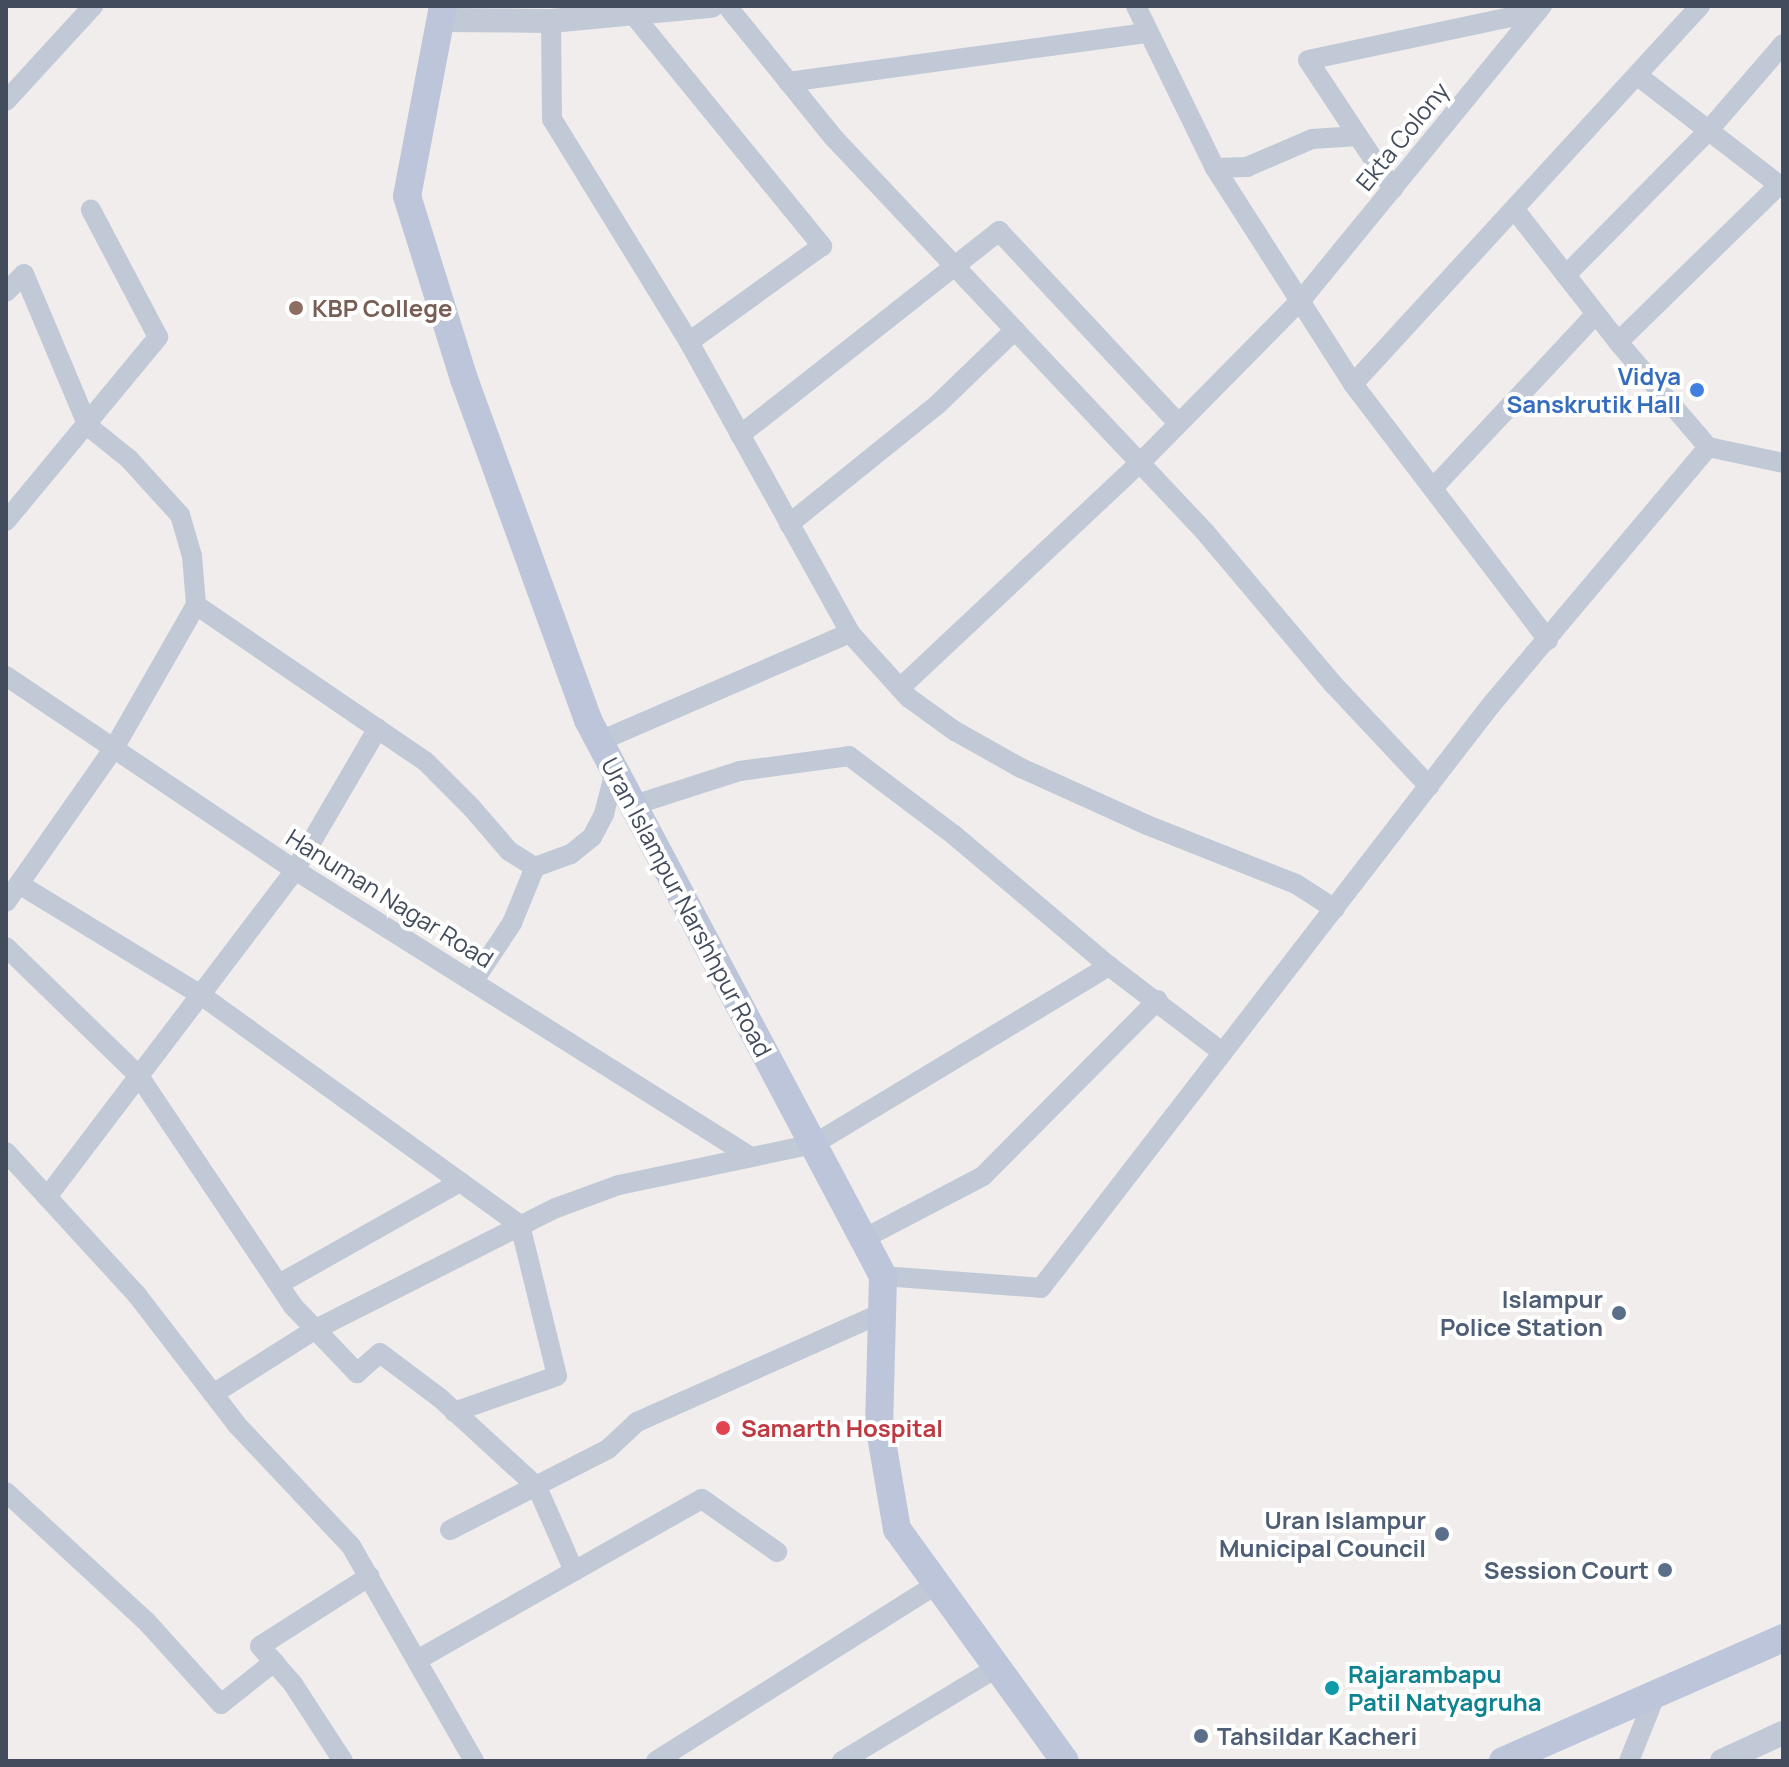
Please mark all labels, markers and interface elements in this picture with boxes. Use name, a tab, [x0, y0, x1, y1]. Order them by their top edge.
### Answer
street label: Ekta Colony	[1350, 76, 1454, 196]
place label: KBP College	[312, 294, 452, 322]
marker: KBP College	[287, 299, 305, 317]
place label: Vidya Sanskrutik Hall	[1506, 362, 1681, 418]
marker: Vidya Sanskrutik Hall	[1688, 381, 1706, 399]
street label: Uran Islampur Narshhpur Road	[596, 752, 778, 1062]
street label: Hanuman Nagar Road	[281, 823, 499, 973]
place label: Islampur Police Station	[1440, 1285, 1603, 1341]
marker: Islampur Police Station	[1610, 1304, 1628, 1322]
place label: Samarth Hospital	[741, 1414, 943, 1442]
marker: Samarth Hospital	[712, 1417, 734, 1439]
place label: Uran Islampur Municipal Council	[1219, 1506, 1426, 1562]
marker: Uran Islampur Municipal Council	[1433, 1525, 1451, 1543]
place label: Session Court	[1484, 1556, 1649, 1584]
marker: Session Court	[1656, 1561, 1674, 1579]
place label: Rajarambapu Patil Natyagruha	[1348, 1660, 1542, 1716]
marker: Rajarambapu Patil Natyagruha	[1323, 1679, 1341, 1697]
place label: Tahsildar Kacheri	[1217, 1722, 1417, 1750]
marker: Tahsildar Kacheri	[1192, 1727, 1210, 1745]

